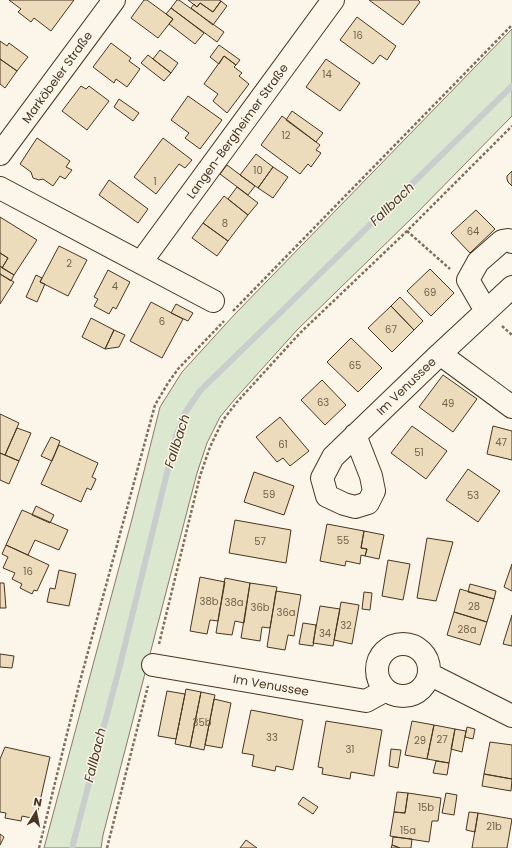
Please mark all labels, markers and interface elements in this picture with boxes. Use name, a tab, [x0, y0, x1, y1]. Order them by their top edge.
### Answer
street label: Marköbeler Straße	[18, 27, 96, 127]
house number: 16	[353, 28, 363, 43]
street label: Langen-Bergheimer Straße	[182, 60, 292, 202]
house number: 14	[322, 67, 332, 82]
house number: 12	[282, 128, 291, 143]
house number: 10	[253, 163, 263, 178]
house number: 1	[153, 174, 157, 189]
water label: Fallbach	[365, 178, 419, 230]
house number: 8	[222, 216, 228, 231]
house number: 64	[467, 224, 479, 239]
house number: 2	[66, 256, 72, 271]
house number: 4	[112, 279, 118, 294]
house number: 69	[424, 285, 436, 300]
house number: 6	[159, 314, 165, 329]
house number: 67	[385, 322, 397, 337]
street label: Im Venussee	[372, 353, 440, 419]
house number: 65	[349, 358, 361, 373]
house number: 63	[317, 395, 329, 410]
house number: 49	[442, 396, 454, 411]
water label: Fallbach	[159, 412, 195, 470]
house number: 47	[495, 435, 507, 450]
house number: 61	[278, 437, 288, 452]
house number: 51	[414, 445, 424, 460]
house number: 59	[263, 487, 275, 502]
house number: 53	[467, 488, 479, 503]
house number: 55	[337, 533, 349, 548]
house number: 57	[254, 534, 266, 549]
house number: 16	[23, 564, 33, 579]
house number: 38b	[200, 594, 219, 609]
house number: 38a	[225, 595, 243, 610]
house number: 28	[468, 599, 480, 614]
house number: 36b	[251, 600, 270, 615]
house number: 36a	[277, 605, 296, 620]
house number: 32	[340, 618, 352, 633]
house number: 28a	[458, 622, 476, 637]
house number: 34	[319, 626, 331, 641]
street label: Im Venussee	[232, 670, 310, 700]
house number: 35b	[193, 715, 212, 730]
water label: Fallbach	[79, 726, 111, 784]
house number: 33	[266, 730, 278, 745]
house number: 27	[436, 732, 448, 747]
house number: 29	[414, 733, 426, 748]
house number: 31	[345, 742, 355, 757]
north arrow	[16, 792, 56, 832]
text: N	[32, 794, 43, 811]
house number: 15b	[418, 800, 434, 815]
house number: 21b	[486, 819, 502, 834]
house number: 15a	[400, 823, 416, 838]

